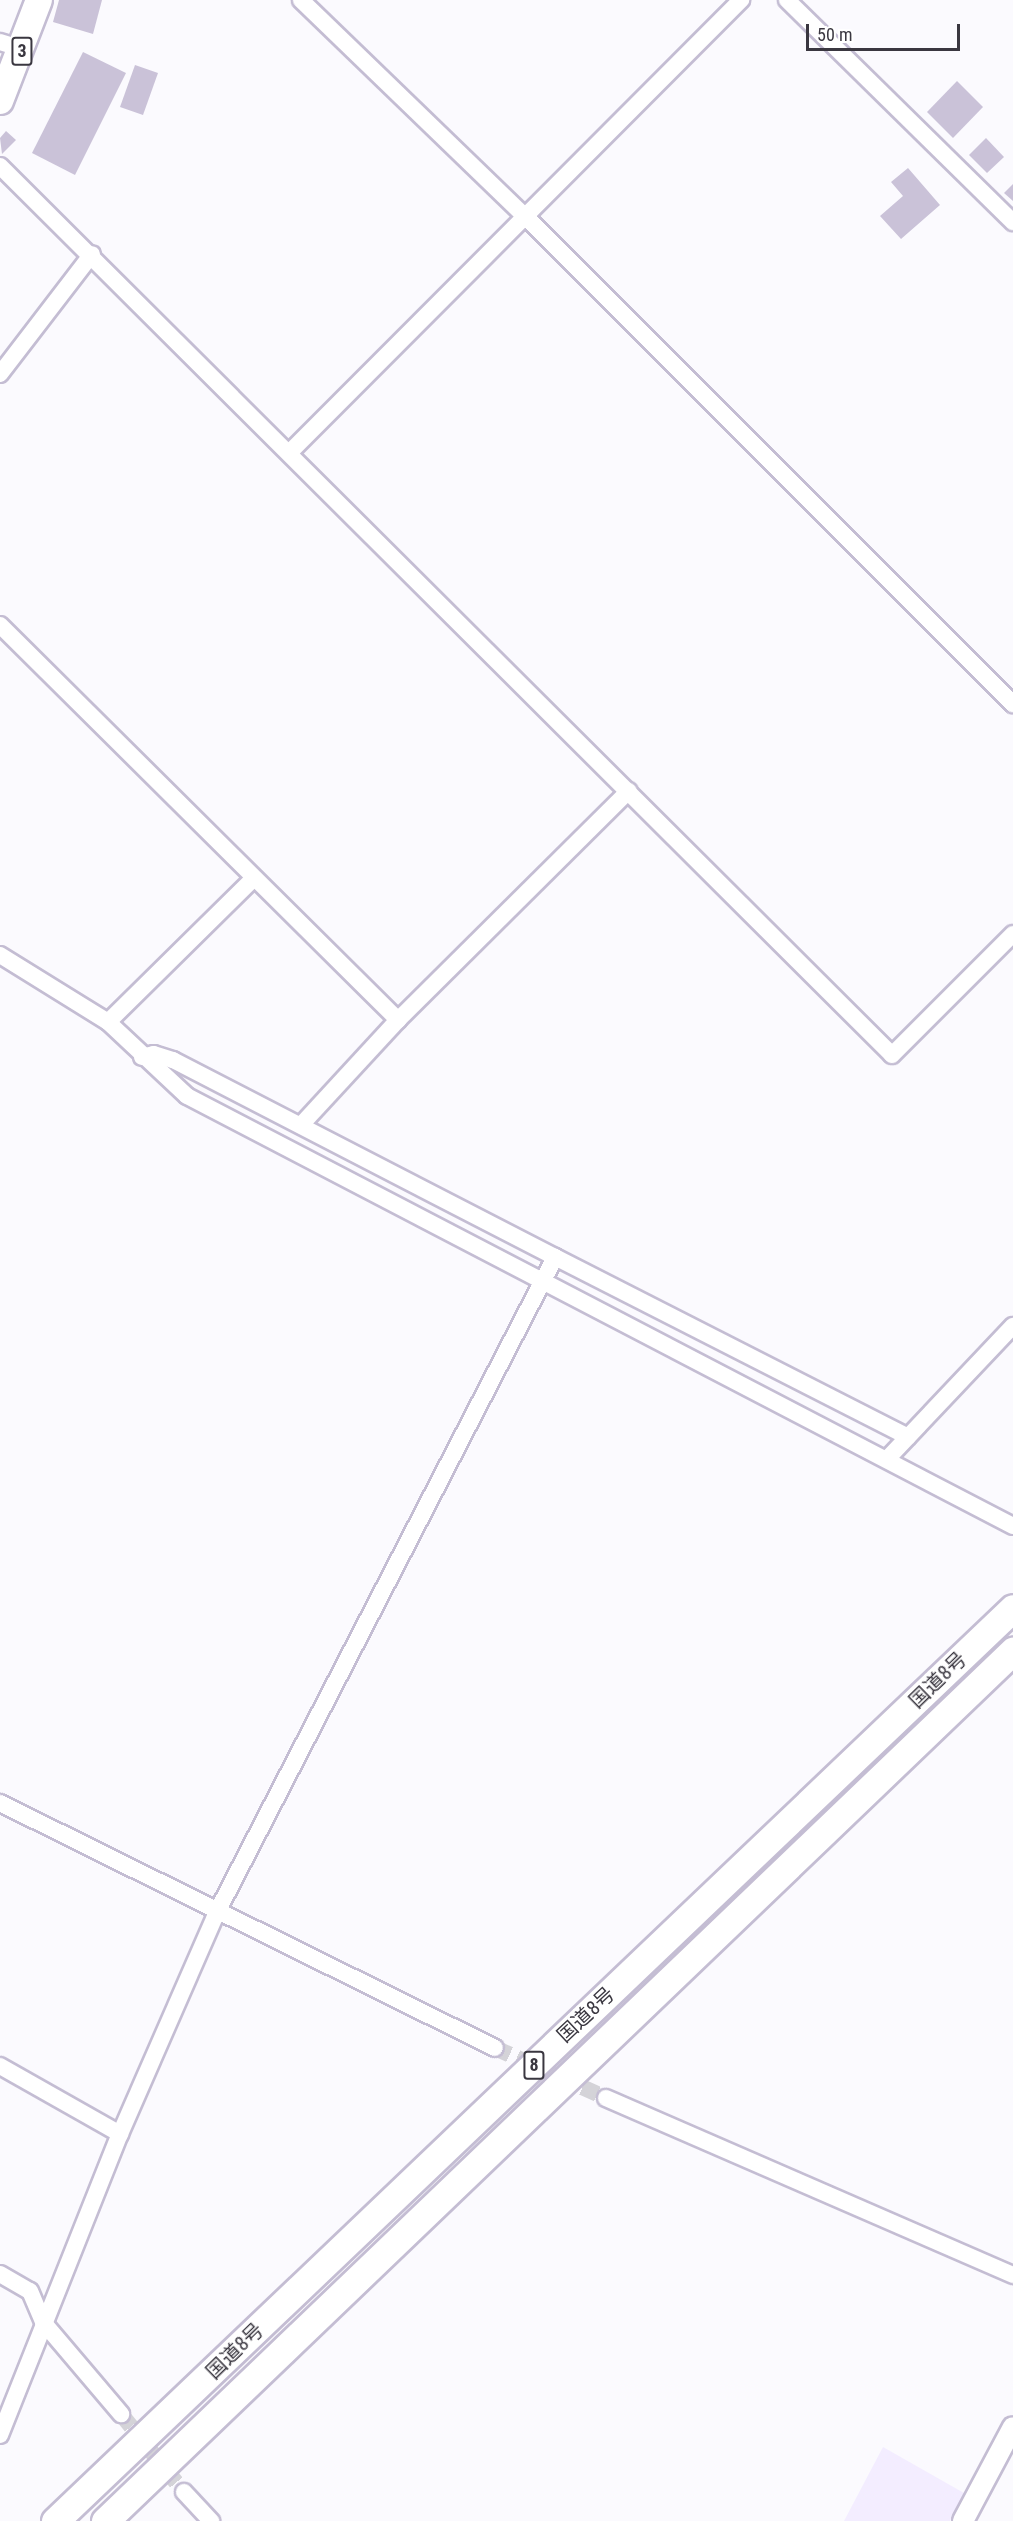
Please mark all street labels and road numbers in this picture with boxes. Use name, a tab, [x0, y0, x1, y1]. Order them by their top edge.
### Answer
road number: 3	[10, 36, 34, 66]
street label: 国道8号	[905, 1647, 971, 1713]
street label: 国道8号	[552, 1982, 620, 2048]
road number: 8	[522, 2050, 546, 2080]
street label: 国道8号	[202, 2318, 268, 2384]

